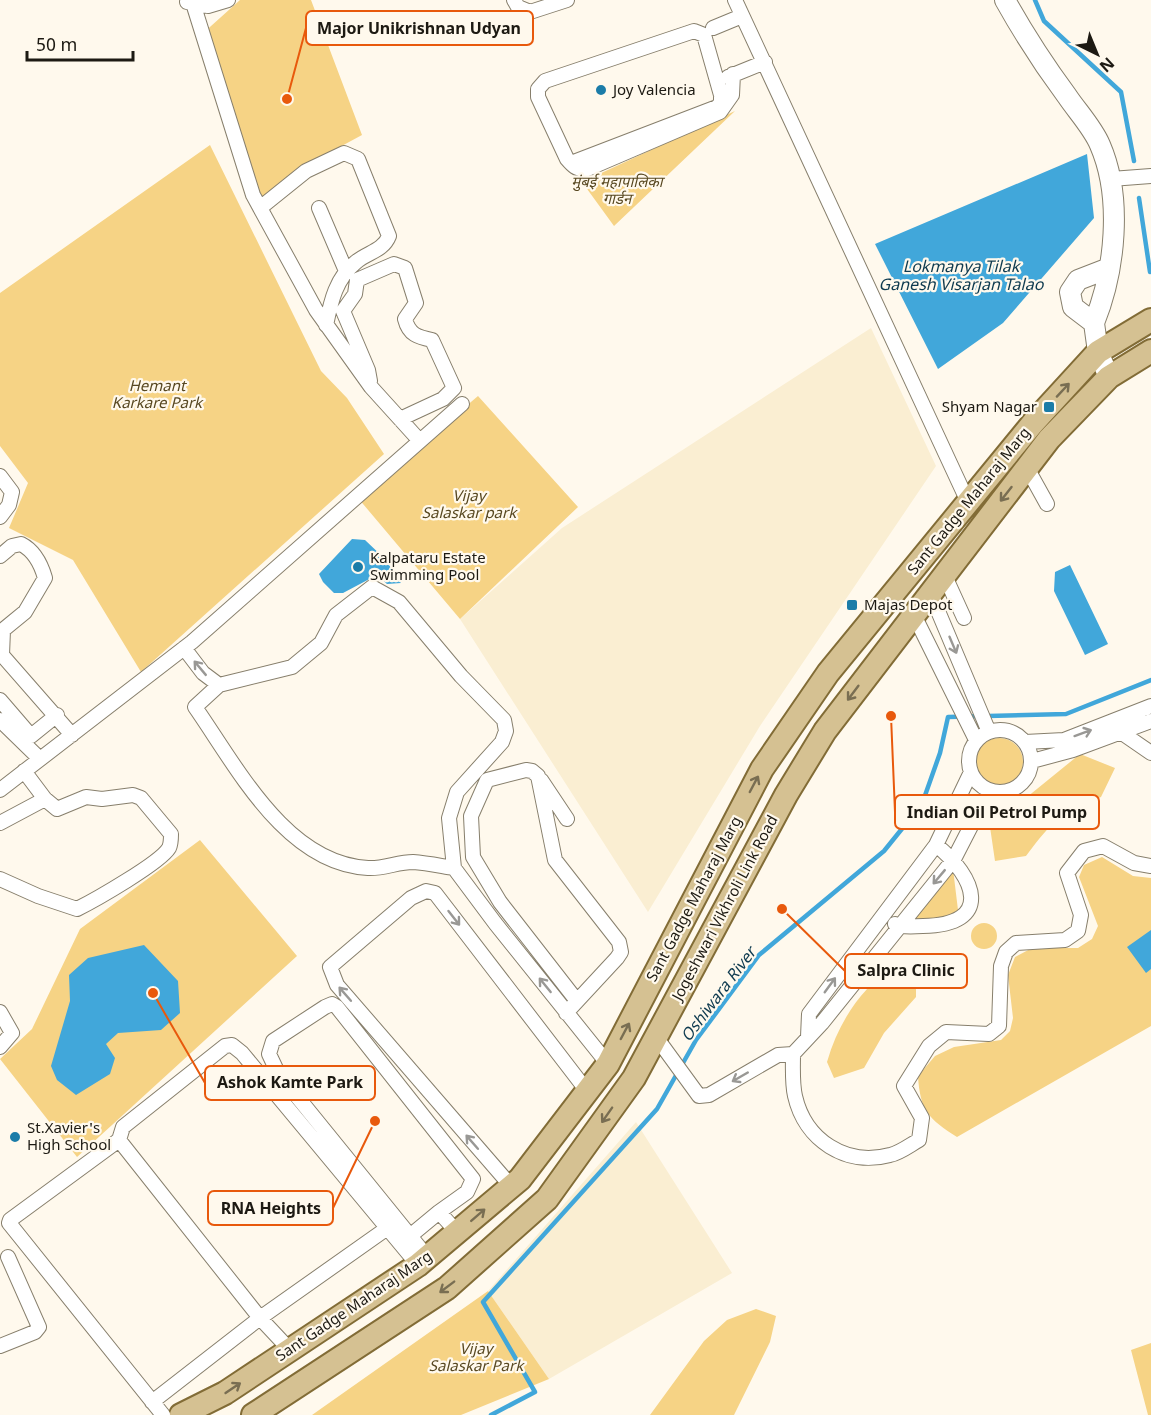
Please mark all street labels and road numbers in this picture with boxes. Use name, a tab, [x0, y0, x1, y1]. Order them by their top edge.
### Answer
street label: Sant Gadge Maharaj Marg	[905, 424, 1036, 580]
street label: Jogeshwari Vikhroli Link Road	[668, 813, 783, 1006]
street label: Sant Gadge Maharaj Marg	[644, 814, 747, 986]
street label: Sant Gadge Maharaj Marg	[273, 1248, 437, 1367]

